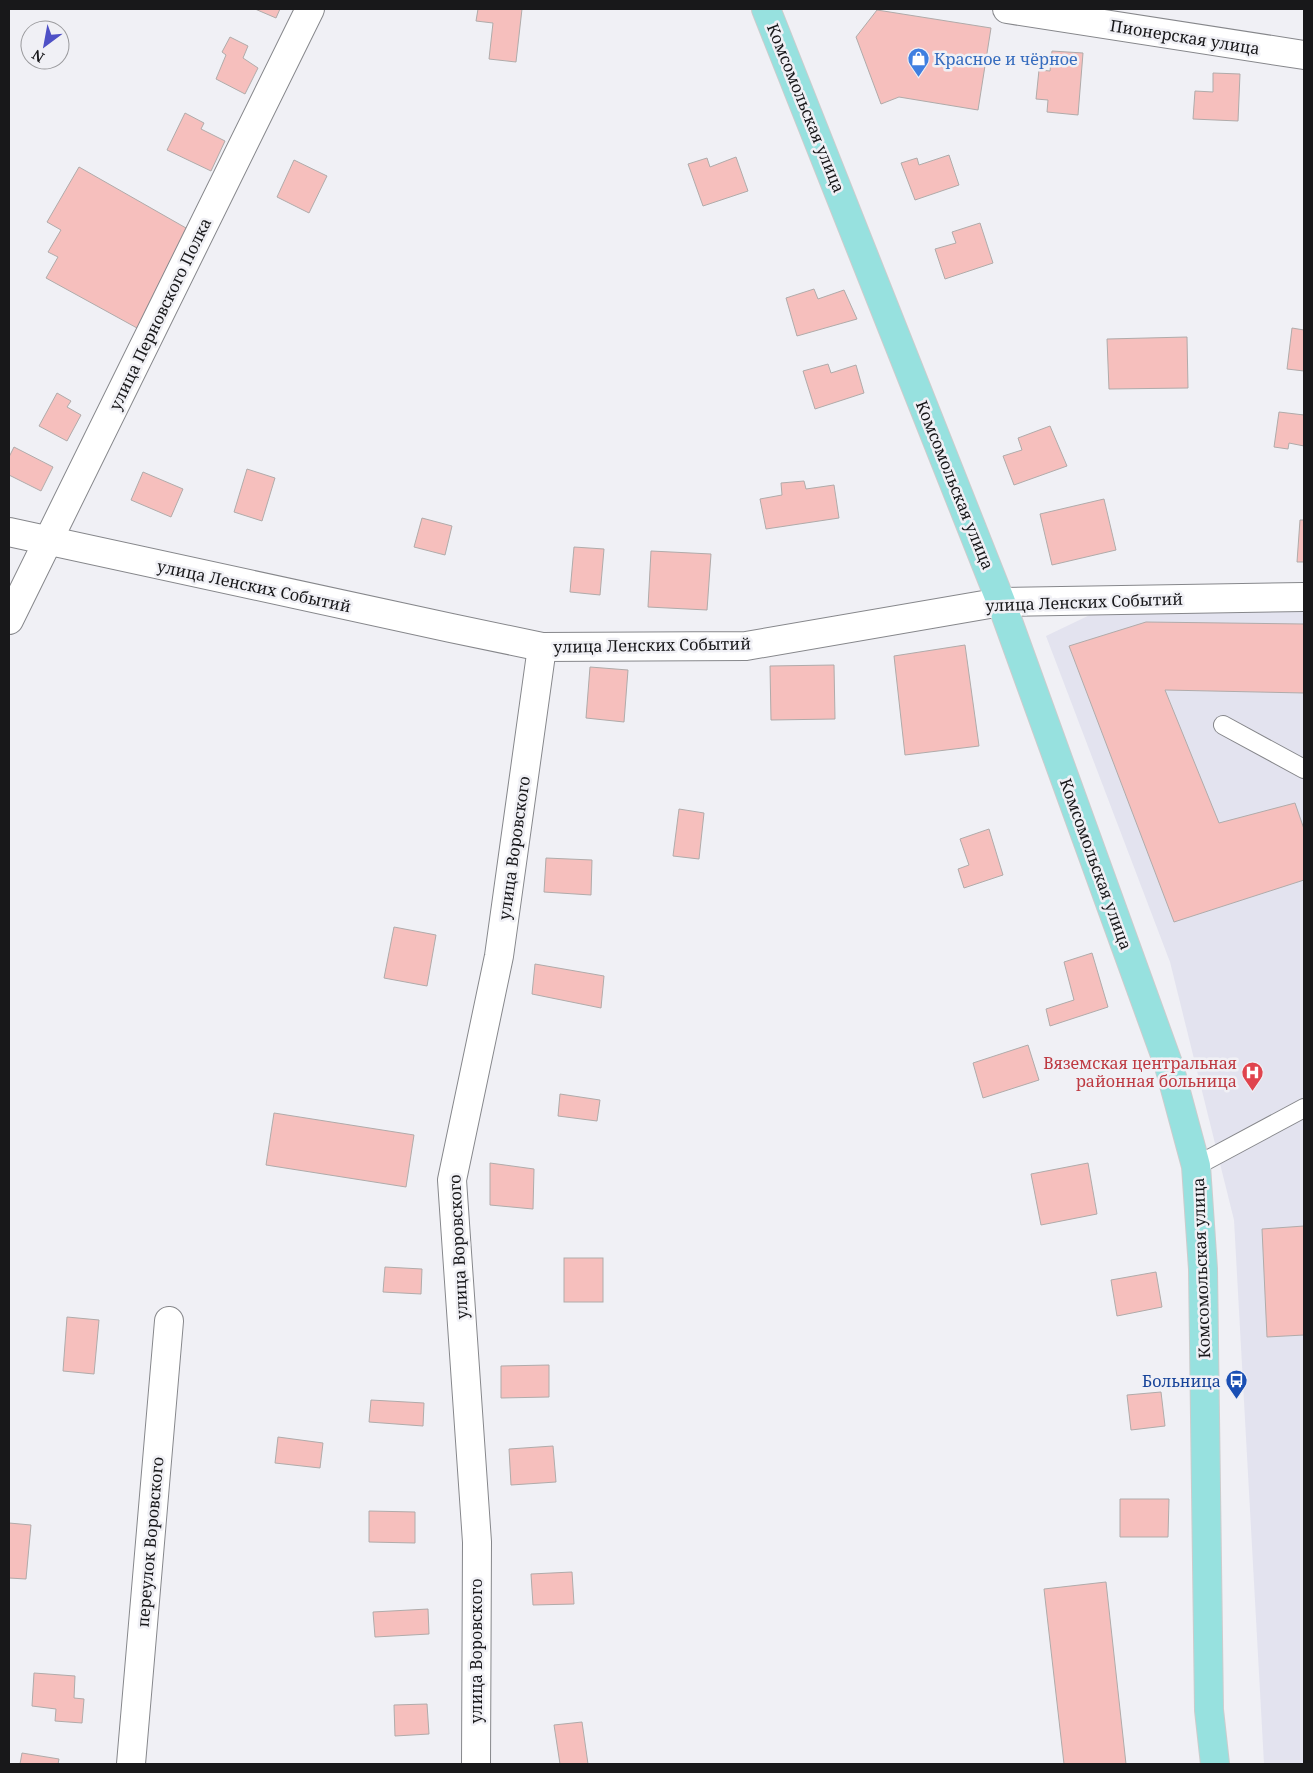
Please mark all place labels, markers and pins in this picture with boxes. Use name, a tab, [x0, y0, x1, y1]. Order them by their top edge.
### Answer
shop icon: Красное и чёрное	[906, 47, 930, 78]
place label: Красное и чёрное	[934, 48, 1077, 70]
place label: Вяземская центральная районная больница	[1043, 1052, 1237, 1092]
hospital icon: Вяземская центральная районная больница	[1241, 1060, 1265, 1091]
bus stop icon: Больница	[1225, 1369, 1249, 1400]
place label: Больница	[1142, 1370, 1221, 1392]

